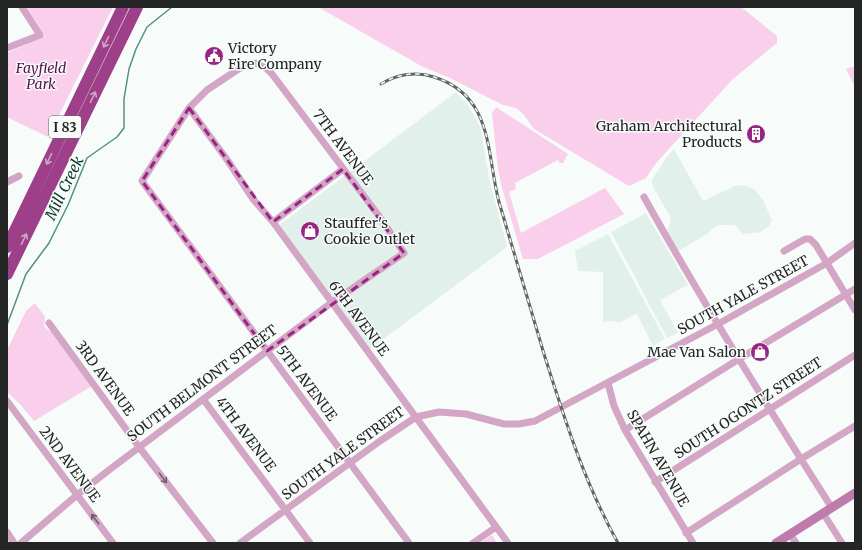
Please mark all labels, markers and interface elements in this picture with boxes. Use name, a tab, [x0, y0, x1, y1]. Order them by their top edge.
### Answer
one-way arrow	[102, 36, 109, 48]
place label: Victory Fire Company	[227, 39, 322, 73]
public building icon: Victory Fire Company	[203, 45, 225, 67]
park label: Fayfield Park	[15, 59, 66, 93]
one-way arrow	[90, 91, 97, 103]
street label: 7TH AVENUE	[309, 106, 377, 188]
road number: I 83	[49, 116, 81, 138]
place label: Graham Architectural Products	[596, 117, 743, 151]
building icon: Graham Architectural Products	[745, 123, 767, 145]
water label: Mill Creek	[40, 152, 88, 224]
one-way arrow	[45, 153, 52, 165]
place label: Stauffer's Cookie Outlet	[324, 214, 416, 248]
shop icon: Stauffer's Cookie Outlet	[299, 220, 321, 242]
one-way arrow	[21, 233, 28, 245]
street label: SOUTH YALE STREET	[674, 251, 812, 339]
street label: 6TH AVENUE	[325, 277, 393, 359]
street label: SOUTH BELMONT STREET	[123, 320, 281, 445]
street label: 3RD AVENUE	[72, 337, 138, 419]
shop icon: Mae Van Salon	[749, 341, 771, 363]
street label: 5TH AVENUE	[273, 342, 341, 424]
place label: Mae Van Salon	[647, 343, 746, 361]
street label: SOUTH OGONTZ STREET	[671, 353, 826, 463]
street label: 4TH AVENUE	[212, 393, 280, 475]
street label: SOUTH YALE STREET	[278, 402, 408, 504]
street label: SPAHN AVENUE	[623, 406, 693, 510]
street label: 2ND AVENUE	[36, 423, 104, 506]
one-way arrow	[159, 472, 167, 483]
one-way arrow	[91, 513, 99, 524]

